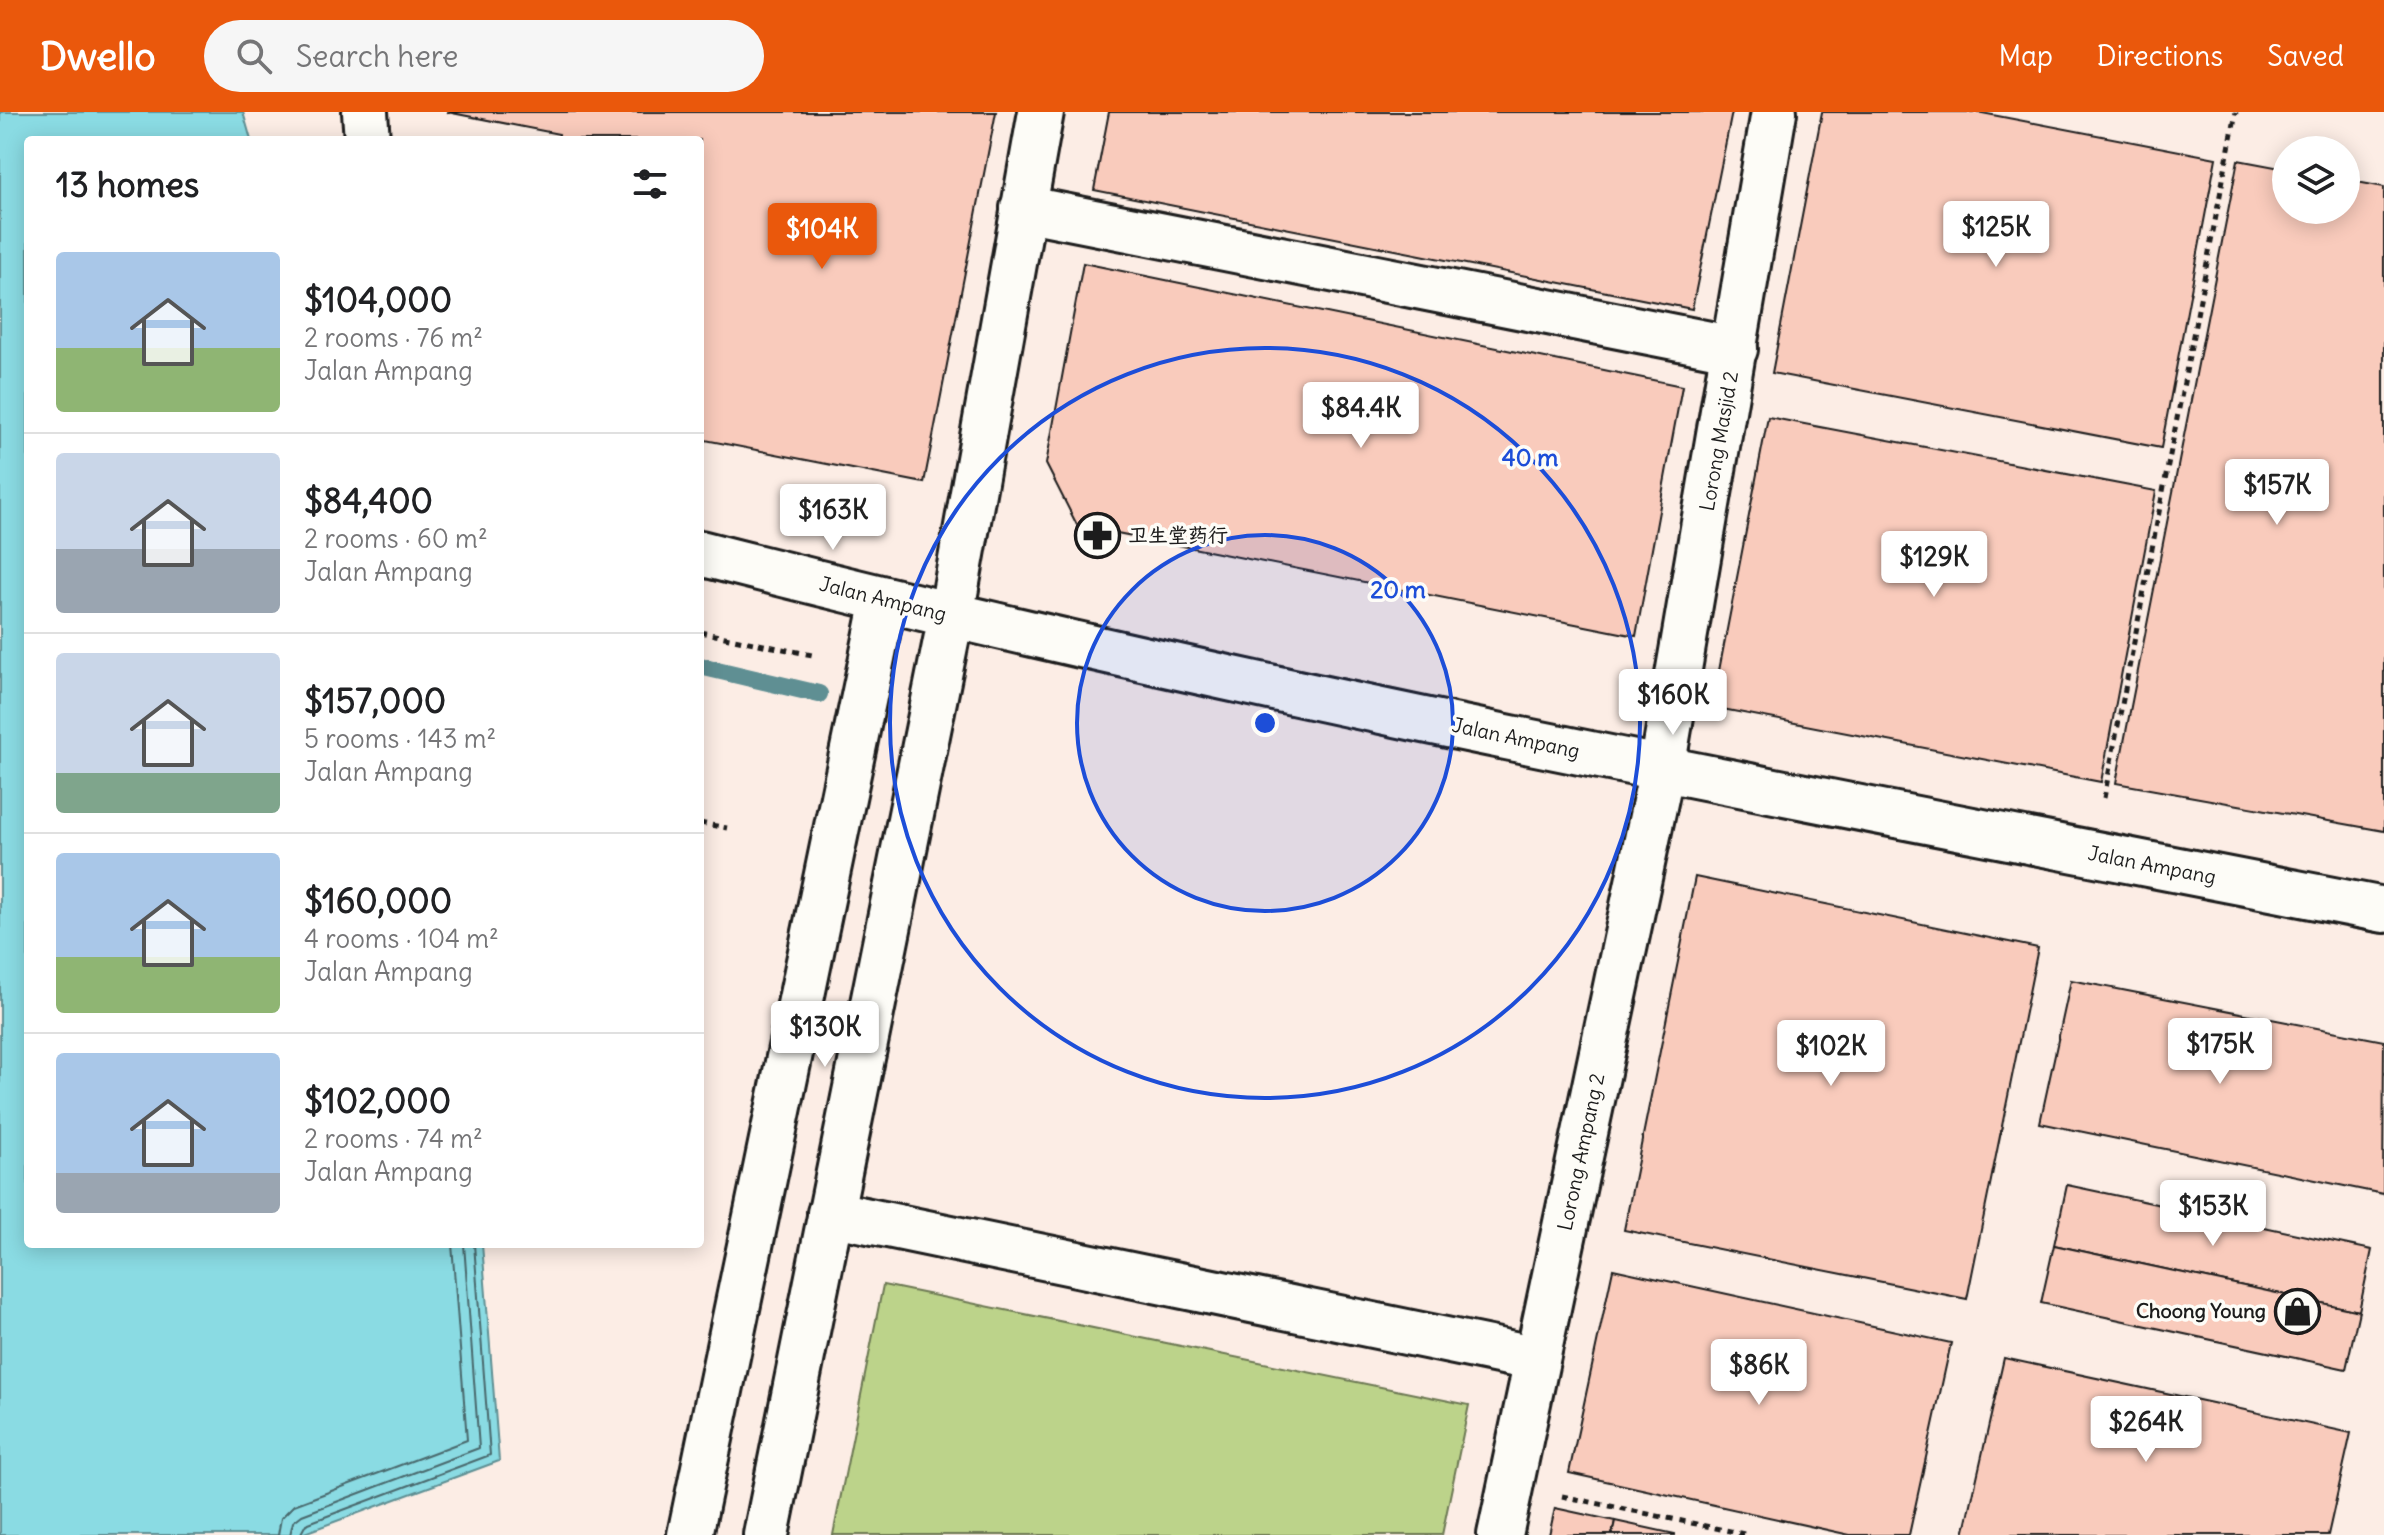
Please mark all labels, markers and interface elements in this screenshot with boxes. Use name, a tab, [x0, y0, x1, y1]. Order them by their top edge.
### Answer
search box	[204, 20, 764, 92]
text: Dwello	[40, 33, 156, 80]
icon: search	[232, 34, 276, 78]
text: Search here	[296, 37, 458, 75]
text: Map	[1998, 38, 2053, 74]
text: Directions	[2097, 38, 2223, 74]
text: Saved	[2267, 38, 2344, 74]
map controls	[2272, 136, 2360, 224]
button: layers	[2272, 136, 2360, 224]
icon: filters	[628, 162, 672, 206]
text: 13 homes	[56, 163, 199, 206]
pin: $125K	[1940, 201, 2052, 269]
pin: $104K	[766, 203, 878, 271]
text: $125K	[1961, 210, 2031, 243]
text: $104K	[786, 212, 858, 245]
text: $104,000	[304, 278, 452, 321]
icon: home	[120, 284, 216, 380]
text: 2 rooms · 76 m²	[304, 321, 483, 354]
text: Jalan Ampang	[304, 354, 473, 387]
street label: Lorong Masjid 2	[1694, 369, 1743, 513]
pin: $84.4K	[1296, 382, 1426, 450]
text: $84.4K	[1321, 391, 1401, 424]
text: 40 m	[1502, 442, 1558, 472]
pin: $157K	[2221, 459, 2333, 527]
text: $157K	[2243, 468, 2311, 501]
text: $84,400	[304, 479, 433, 522]
pin: $163K	[777, 484, 889, 552]
icon: home	[120, 485, 216, 581]
text: $163K	[798, 493, 868, 526]
pharmacy icon: 卫生堂药行	[1073, 511, 1121, 559]
text: 2 rooms · 60 m²	[304, 522, 488, 555]
place label: 卫生堂药行	[1128, 522, 1228, 547]
pin: $129K	[1878, 531, 1990, 599]
text: $129K	[1899, 540, 1969, 573]
text: Jalan Ampang	[304, 555, 473, 588]
street label: Jalan Ampang	[817, 571, 949, 626]
text: 20 m	[1370, 574, 1426, 604]
pin: $160K	[1617, 669, 1729, 737]
text: $160K	[1637, 678, 1709, 711]
text: $157,000	[304, 679, 446, 722]
icon: home	[120, 685, 216, 781]
centre of rings	[1251, 709, 1279, 737]
street label: Jalan Ampang	[1450, 712, 1582, 763]
text: 5 rooms · 143 m²	[304, 722, 496, 755]
text: Jalan Ampang	[304, 755, 473, 788]
street label: Jalan Ampang	[2086, 840, 2218, 889]
text: $160,000	[304, 879, 452, 922]
icon: home	[120, 885, 216, 981]
text: 4 rooms · 104 m²	[304, 922, 499, 955]
text: Jalan Ampang	[304, 955, 473, 988]
pin: $130K	[769, 1001, 881, 1069]
text: $130K	[789, 1010, 861, 1043]
pin: $175K	[2164, 1018, 2276, 1086]
pin: $102K	[1775, 1020, 1887, 1088]
text: $175K	[2186, 1027, 2254, 1060]
text: $102K	[1795, 1029, 1867, 1062]
street label: Lorong Ampang 2	[1552, 1071, 1609, 1233]
text: $102,000	[304, 1079, 451, 1122]
icon: home	[120, 1085, 216, 1181]
text: 2 rooms · 74 m²	[304, 1122, 483, 1155]
text: Jalan Ampang	[304, 1155, 473, 1188]
pin: $153K	[2157, 1180, 2269, 1248]
text: $153K	[2178, 1189, 2248, 1222]
shop icon: Choong Young	[2273, 1287, 2321, 1335]
place label: Choong Young	[2136, 1298, 2266, 1323]
pin: $86K	[1712, 1339, 1806, 1407]
text: $86K	[1729, 1348, 1789, 1381]
pin: $264K	[2090, 1396, 2202, 1464]
text: $264K	[2109, 1405, 2183, 1438]

